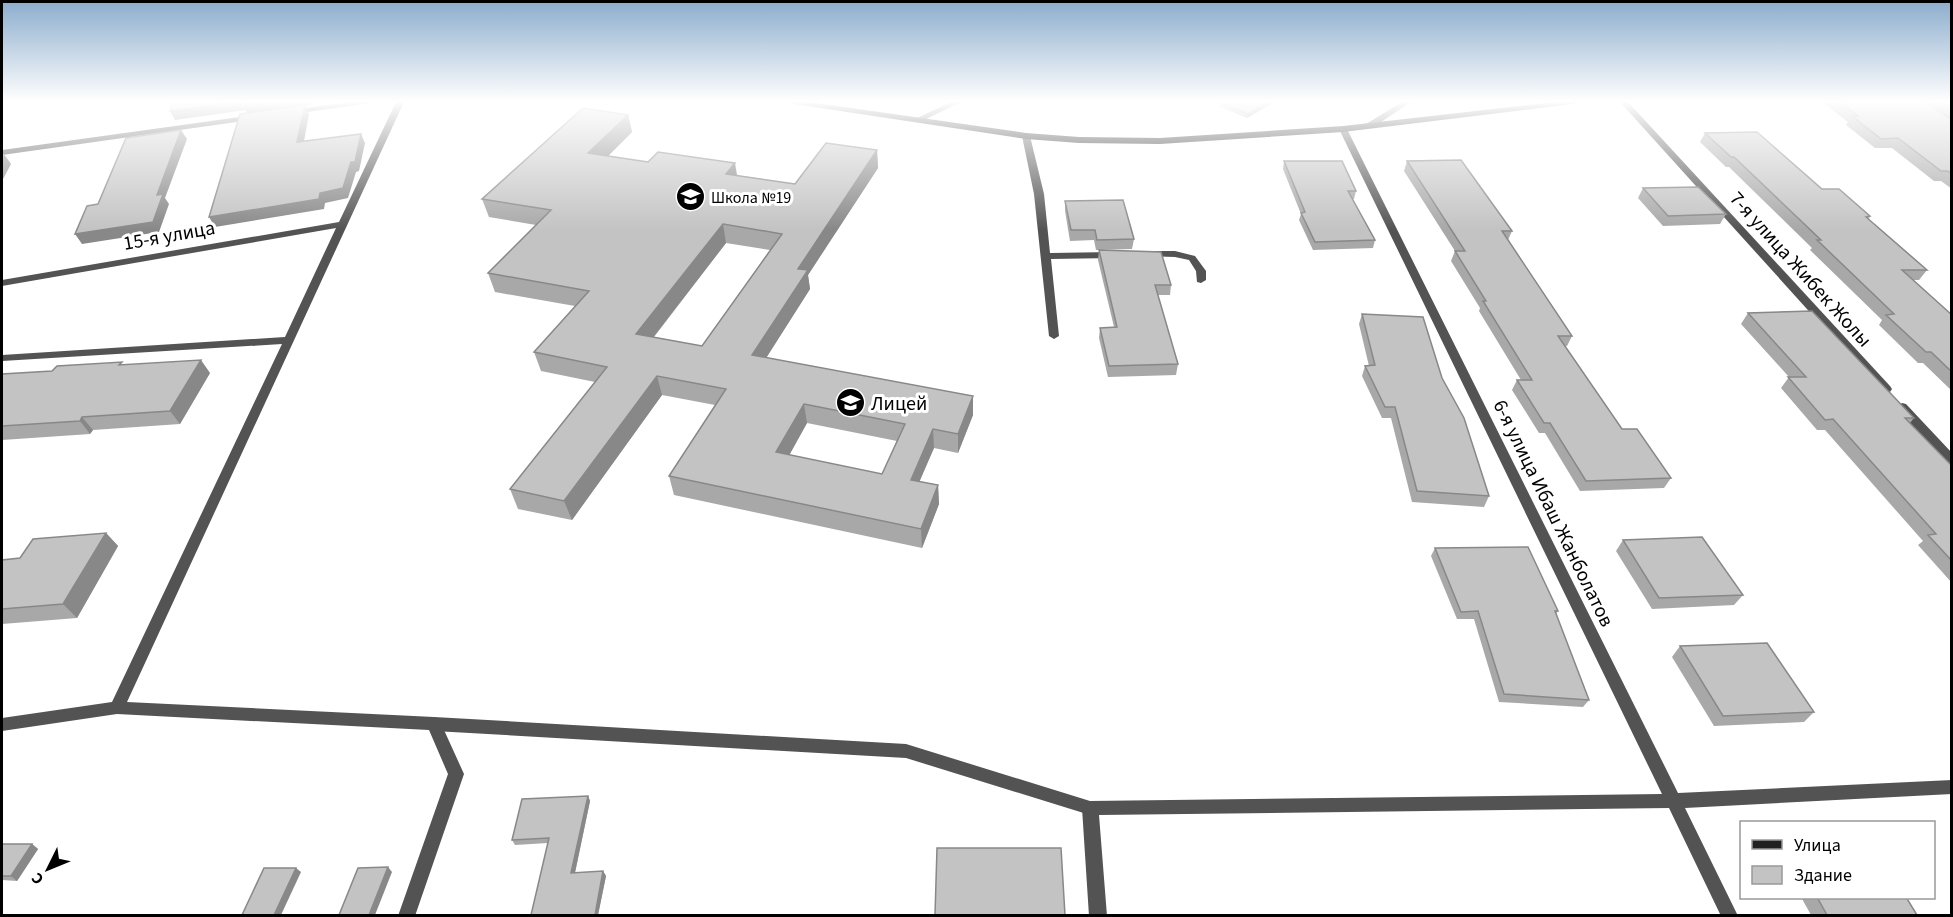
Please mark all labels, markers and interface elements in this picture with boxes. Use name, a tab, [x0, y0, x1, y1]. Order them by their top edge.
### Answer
school or university icon: Школа №19	[674, 181, 706, 213]
street label: 7-я улица Жибек Жолы	[1723, 186, 1878, 354]
place label: Школа №19	[711, 187, 791, 209]
street label: 15-я улица	[121, 214, 217, 258]
school or university icon: Лицей	[834, 387, 866, 419]
place label: Лицей	[871, 390, 927, 418]
street label: 6-я улица Ибаш Жанболатов	[1486, 395, 1620, 632]
legend	[1740, 821, 1935, 899]
text: Улица	[1794, 833, 1841, 858]
north arrow	[18, 839, 78, 899]
text: Здание	[1794, 863, 1852, 888]
text: С	[27, 868, 49, 889]

